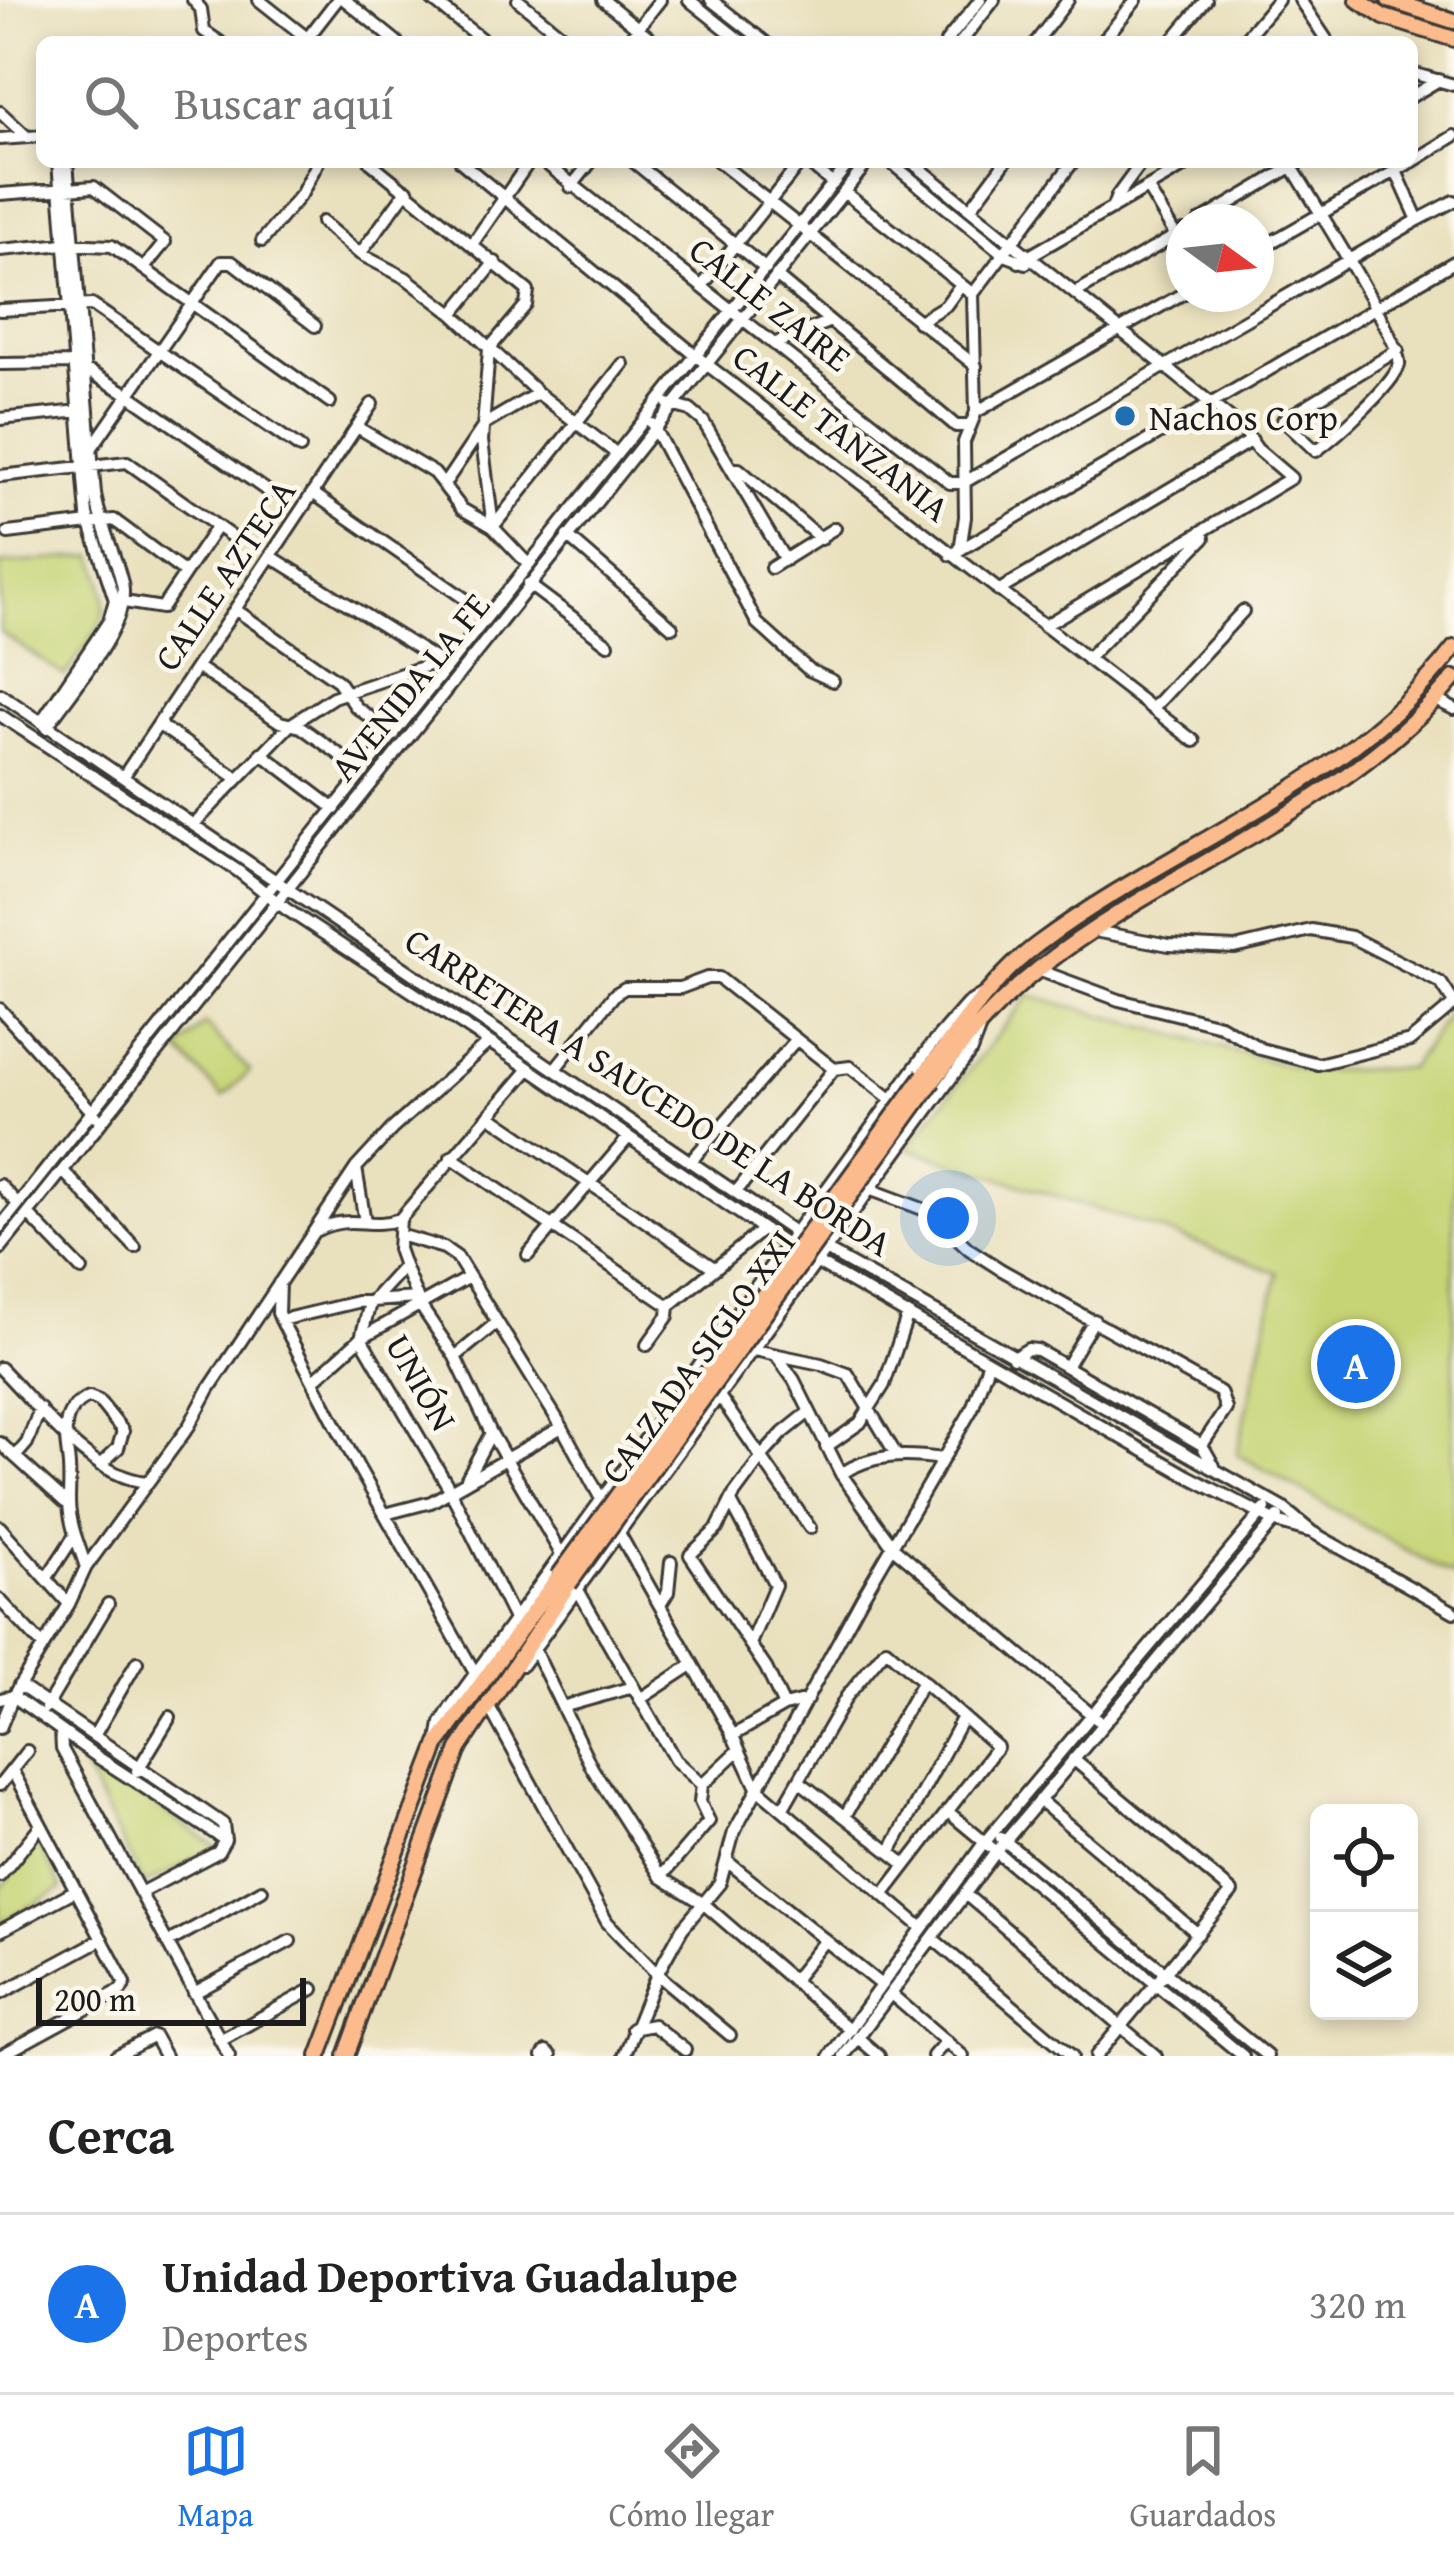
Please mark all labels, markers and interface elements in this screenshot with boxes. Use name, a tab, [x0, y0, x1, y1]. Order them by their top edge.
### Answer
search box	[36, 36, 1418, 168]
icon: search	[78, 69, 144, 135]
text: Buscar aquí	[174, 70, 393, 135]
north arrow	[1166, 204, 1274, 312]
street label: CALLE ZAIRE	[679, 223, 863, 383]
street label: CALLE TANZANIA	[722, 330, 962, 534]
place label: Nachos Corp	[1149, 390, 1338, 443]
marker: Nachos Corp	[1112, 403, 1138, 429]
street label: CALLE AZTECA	[140, 467, 308, 681]
street label: AVENIDA LA FE	[316, 580, 502, 792]
street label: CARRETERA A SAUCEDO DE LA BORDA	[395, 913, 903, 1269]
your location	[918, 1188, 978, 1248]
street label: CALZADA SIGLO XXI	[587, 1218, 807, 1494]
pin: A	[1317, 1319, 1395, 1409]
street label: UNIÓN	[373, 1324, 471, 1440]
map controls	[1310, 1804, 1418, 2020]
button: locate	[1310, 1804, 1418, 1912]
button: layers	[1310, 1912, 1418, 2020]
scale bar	[36, 1972, 306, 2025]
text: 200 m	[54, 1975, 136, 2023]
text: Cerca	[48, 2097, 174, 2172]
text: Unidad Deportiva Guadalupe	[162, 2243, 738, 2308]
text: A	[75, 2275, 99, 2332]
text: 320 m	[1309, 2275, 1406, 2332]
text: Deportes	[162, 2308, 309, 2365]
tab: Mapa	[178, 2418, 254, 2538]
tab: Cómo llegar	[609, 2418, 774, 2538]
tab: Guardados	[1129, 2418, 1276, 2538]

